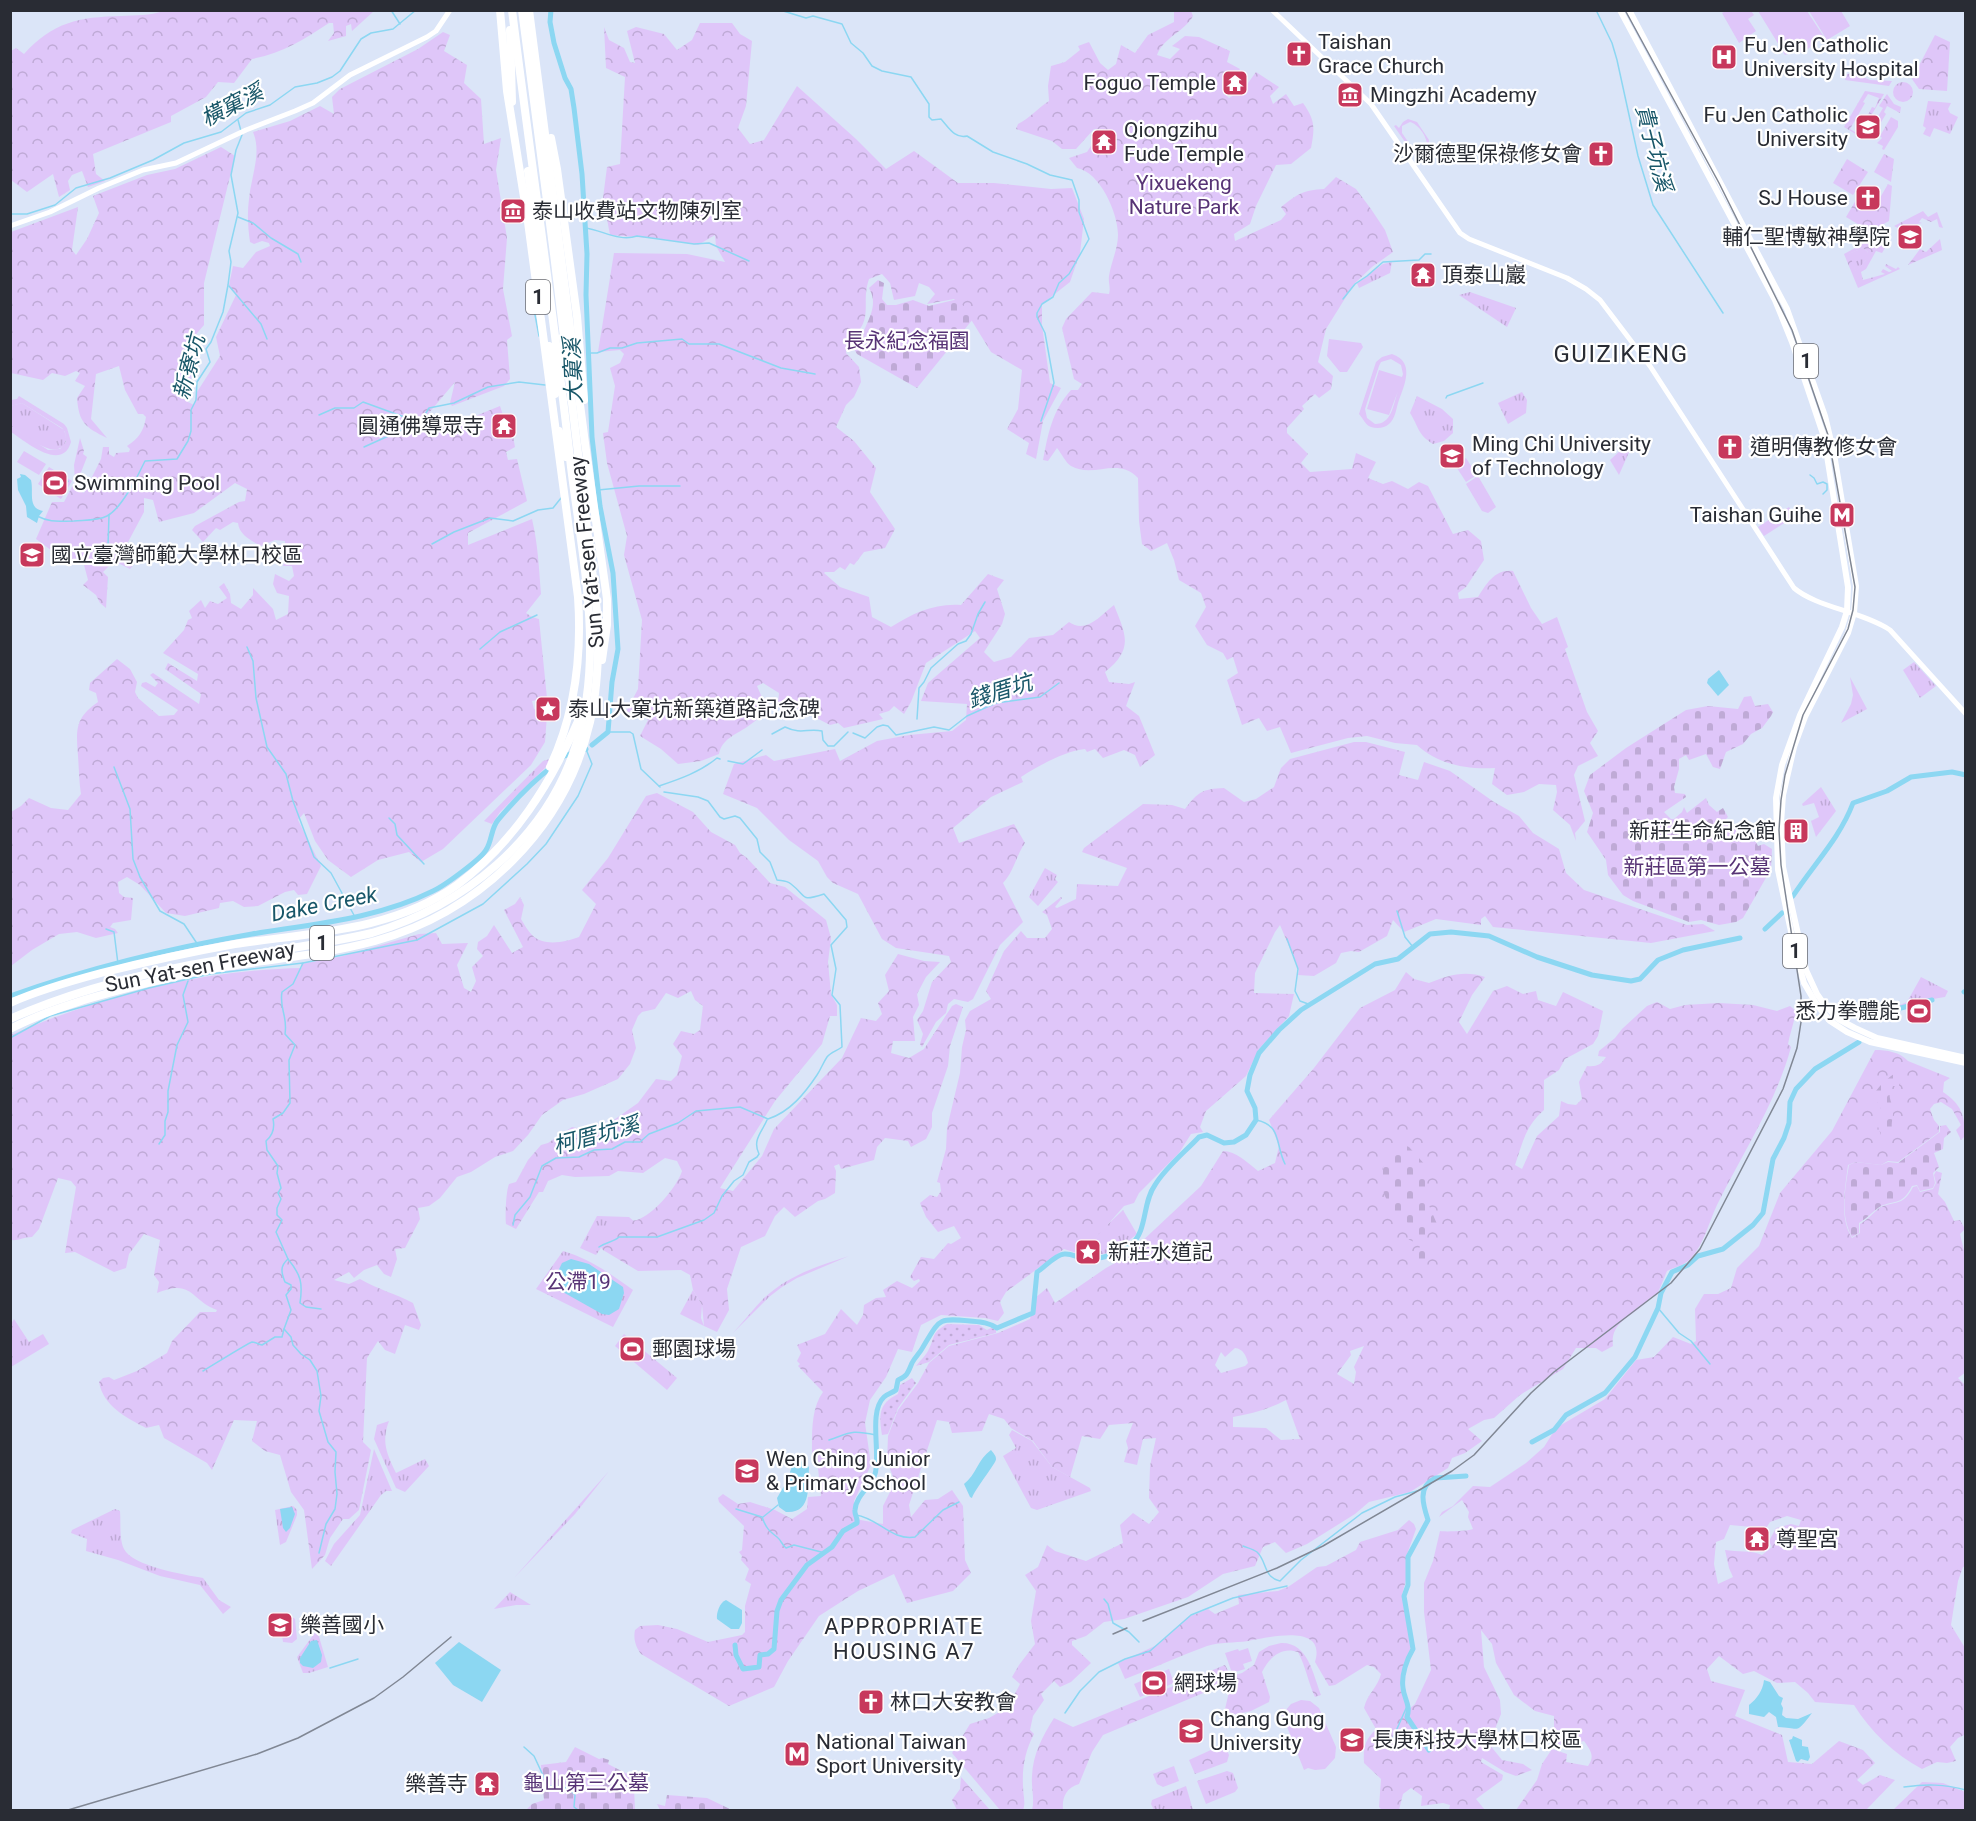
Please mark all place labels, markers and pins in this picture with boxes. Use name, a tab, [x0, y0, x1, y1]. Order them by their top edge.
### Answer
place label: Taishan Grace Church	[1318, 30, 1444, 78]
place label: Fu Jen Catholic University Hospital	[1744, 33, 1919, 81]
church icon: Taishan Grace Church	[1284, 39, 1314, 69]
hospital icon: Fu Jen Catholic University Hospital	[1709, 42, 1739, 72]
temple icon: Foguo Temple	[1220, 68, 1250, 98]
place label: Foguo Temple	[1083, 71, 1216, 95]
museum icon: Mingzhi Academy	[1335, 80, 1365, 110]
place label: Mingzhi Academy	[1370, 83, 1537, 107]
place label: Fu Jen Catholic University	[1704, 103, 1848, 151]
school or university icon: Fu Jen Catholic University	[1853, 112, 1883, 142]
place label: Qiongzihu Fude Temple	[1124, 118, 1244, 166]
temple icon: Qiongzihu Fude Temple	[1089, 127, 1119, 157]
church icon: 沙爾德聖保祿修女會	[1586, 139, 1616, 169]
place label: 沙爾德聖保祿修女會	[1393, 142, 1582, 166]
church icon: SJ House	[1853, 183, 1883, 213]
place label: SJ House	[1758, 186, 1848, 210]
museum icon: 泰山收費站文物陳列室	[498, 196, 528, 226]
place label: 泰山收費站文物陳列室	[532, 199, 742, 223]
school or university icon: 輔仁聖博敏神學院	[1895, 222, 1925, 252]
place label: 輔仁聖博敏神學院	[1722, 225, 1890, 249]
temple icon: 頂泰山巖	[1408, 260, 1438, 290]
place label: 頂泰山巖	[1442, 263, 1526, 287]
temple icon: 圓通佛導眾寺	[489, 411, 519, 441]
place label: 圓通佛導眾寺	[358, 414, 484, 438]
place label: Ming Chi University of Technology	[1472, 432, 1651, 480]
church icon: 道明傳教修女會	[1715, 432, 1745, 462]
place label: 道明傳教修女會	[1750, 435, 1897, 459]
school or university icon: Ming Chi University of Technology	[1437, 441, 1467, 471]
sports icon: Swimming Pool	[40, 468, 70, 498]
place label: Swimming Pool	[74, 471, 220, 495]
metro station icon: Taishan Guihe	[1827, 500, 1857, 530]
place label: Taishan Guihe	[1690, 503, 1822, 527]
school or university icon: 國立臺灣師範大學林口校區	[17, 540, 47, 570]
place label: 國立臺灣師範大學林口校區	[51, 543, 303, 567]
place icon: 泰山大窠坑新築道路記念碑	[533, 694, 563, 724]
place label: 泰山大窠坑新築道路記念碑	[568, 697, 820, 721]
building icon: 新莊生命紀念館	[1781, 816, 1811, 846]
place label: 新莊生命紀念館	[1629, 819, 1776, 843]
sports icon: 悉力拳體能	[1904, 996, 1934, 1026]
place label: 悉力拳體能	[1795, 999, 1900, 1023]
place icon: 新莊水道記	[1073, 1237, 1103, 1267]
place label: 新莊水道記	[1108, 1240, 1213, 1264]
sports icon: 郵園球場	[617, 1334, 647, 1364]
place label: 郵園球場	[652, 1337, 736, 1361]
place label: Wen Ching Junior & Primary School	[766, 1447, 930, 1495]
school or university icon: Wen Ching Junior & Primary School	[732, 1456, 762, 1486]
temple icon: 尊聖宮	[1742, 1524, 1772, 1554]
place label: 尊聖宮	[1776, 1527, 1839, 1551]
school or university icon: 樂善國小	[265, 1610, 295, 1640]
place label: 樂善國小	[300, 1613, 384, 1637]
sports icon: 網球場	[1139, 1668, 1169, 1698]
place label: 網球場	[1174, 1671, 1237, 1695]
church icon: 林口大安教會	[856, 1687, 886, 1717]
place label: 林口大安教會	[890, 1690, 1016, 1714]
place label: Chang Gung University	[1210, 1707, 1325, 1755]
school or university icon: Chang Gung University	[1176, 1716, 1206, 1746]
school or university icon: 長庚科技大學林口校區	[1337, 1725, 1367, 1755]
place label: 長庚科技大學林口校區	[1372, 1728, 1582, 1752]
place label: National Taiwan Sport University	[816, 1730, 966, 1778]
metro station icon: National Taiwan Sport University	[782, 1739, 812, 1769]
temple icon: 樂善寺	[472, 1769, 502, 1799]
place label: 樂善寺	[405, 1772, 468, 1796]

